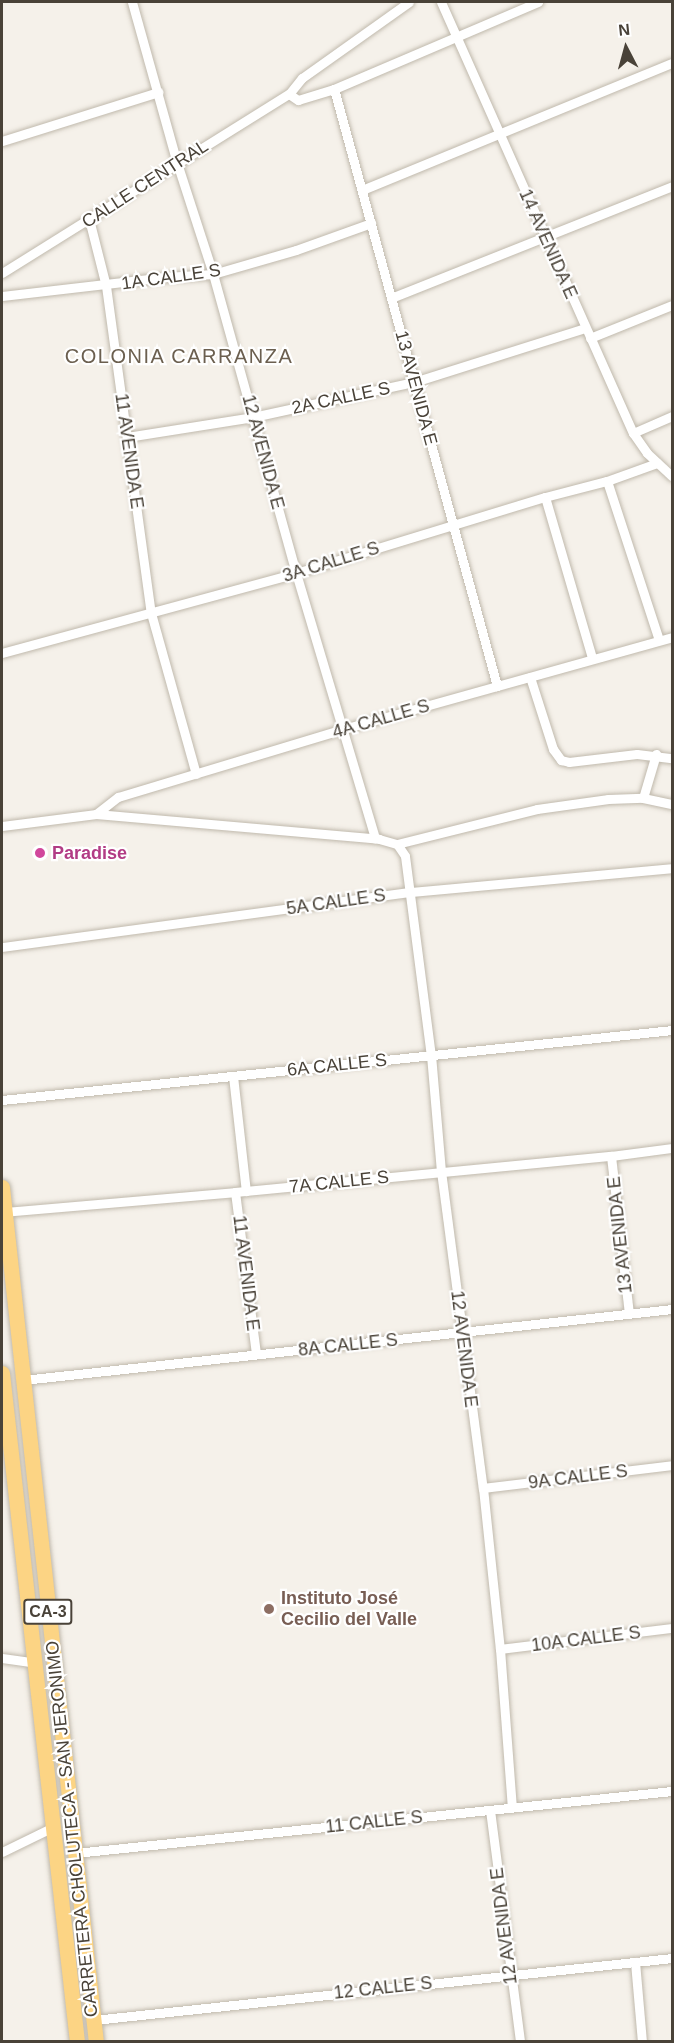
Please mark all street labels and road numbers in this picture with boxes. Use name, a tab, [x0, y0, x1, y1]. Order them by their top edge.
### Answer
street label: CALLE CENTRAL	[78, 135, 212, 233]
street label: 14 AVENIDA E	[514, 185, 582, 303]
street label: 1A CALLE S	[119, 259, 223, 295]
street label: 13 AVENIDA E	[390, 327, 442, 449]
street label: 2A CALLE S	[289, 377, 393, 419]
street label: 11 AVENIDA E	[110, 391, 148, 511]
street label: 12 AVENIDA E	[237, 391, 289, 513]
street label: 3A CALLE S	[280, 537, 382, 587]
street label: 4A CALLE S	[329, 695, 433, 743]
street label: 5A CALLE S	[284, 884, 388, 920]
street label: 6A CALLE S	[286, 1049, 388, 1081]
street label: 7A CALLE S	[288, 1166, 390, 1198]
street label: 13 AVENIDA E	[603, 1174, 637, 1296]
street label: 11 AVENIDA E	[228, 1213, 264, 1333]
street label: 12 AVENIDA E	[446, 1288, 482, 1410]
street label: 8A CALLE S	[297, 1329, 399, 1361]
street label: 9A CALLE S	[527, 1460, 629, 1494]
road number: CA-3	[22, 1599, 74, 1625]
street label: 10A CALLE S	[530, 1622, 642, 1656]
street label: CARRETERA CHOLUTECA - SAN JERONIMO	[41, 1639, 103, 2019]
street label: 11 CALLE S	[324, 1806, 424, 1838]
street label: 12 AVENIDA E	[486, 1865, 522, 1987]
street label: 12 CALLE S	[333, 1972, 433, 2004]

